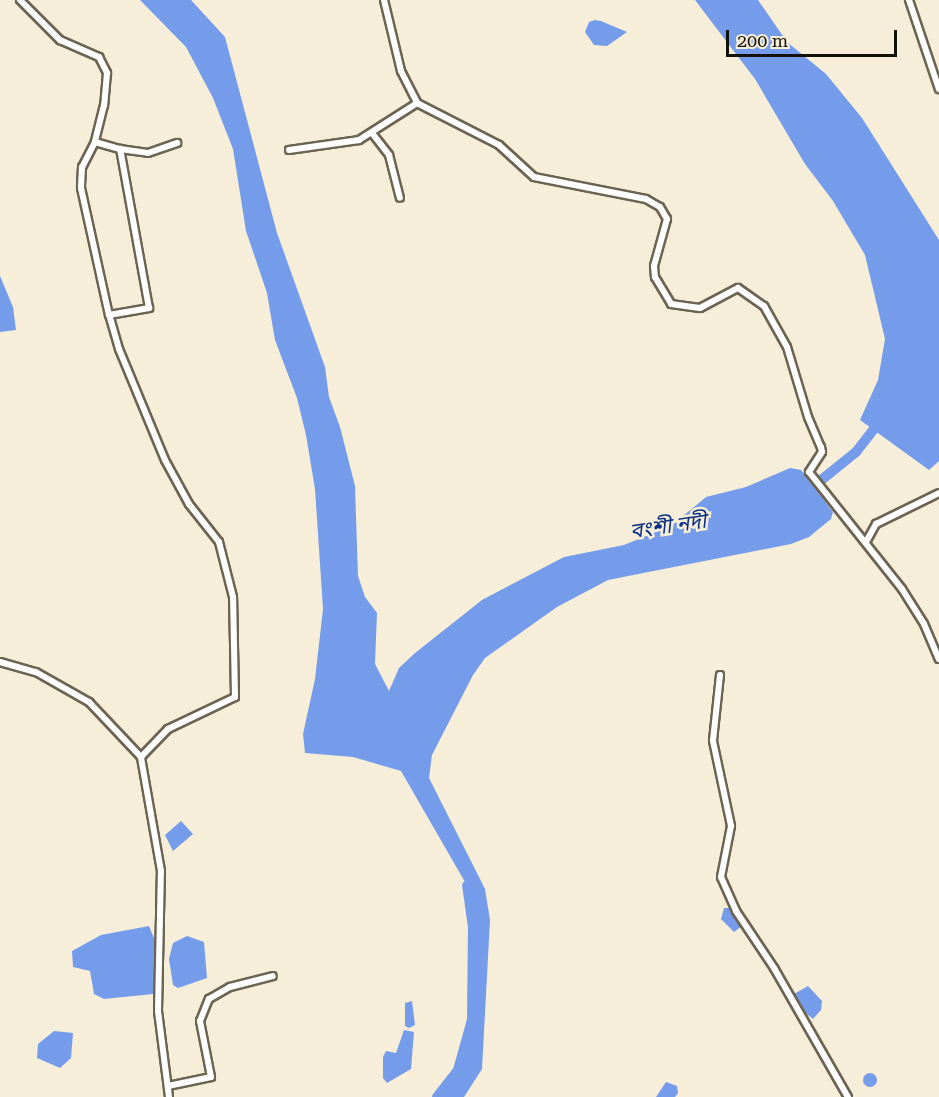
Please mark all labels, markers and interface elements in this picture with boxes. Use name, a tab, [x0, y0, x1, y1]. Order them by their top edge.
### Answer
scale bar	[729, 18, 900, 56]
text: 200 m	[737, 30, 788, 51]
water label: বংশী নদী	[628, 508, 708, 544]

